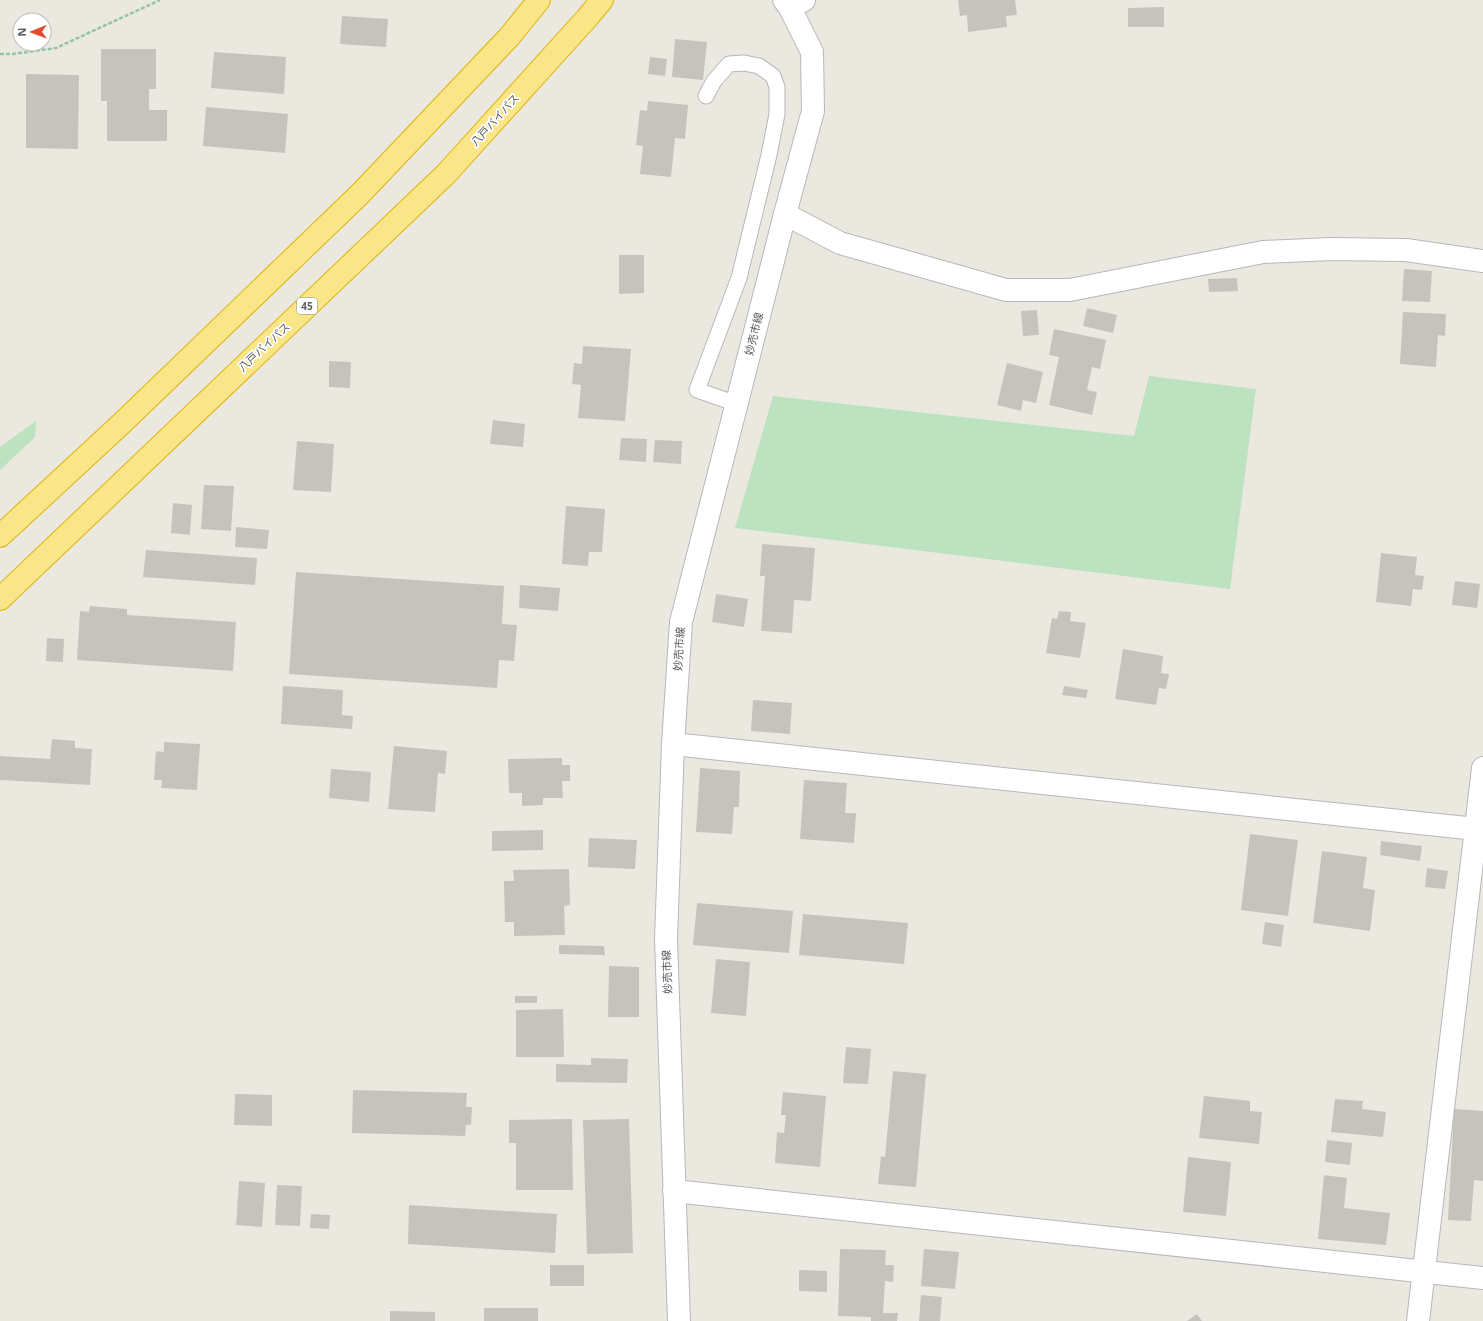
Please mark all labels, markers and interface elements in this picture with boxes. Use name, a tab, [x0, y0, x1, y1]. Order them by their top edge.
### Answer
north arrow	[12, 12, 52, 52]
text: N	[14, 28, 29, 37]
street label: 八戸バイパス	[467, 90, 522, 149]
road number: 45	[297, 298, 317, 314]
street label: 妙売市線	[741, 311, 766, 357]
street label: 八戸バイパス	[234, 319, 293, 375]
street label: 妙売市線	[669, 626, 688, 671]
street label: 妙売市線	[658, 950, 675, 994]

